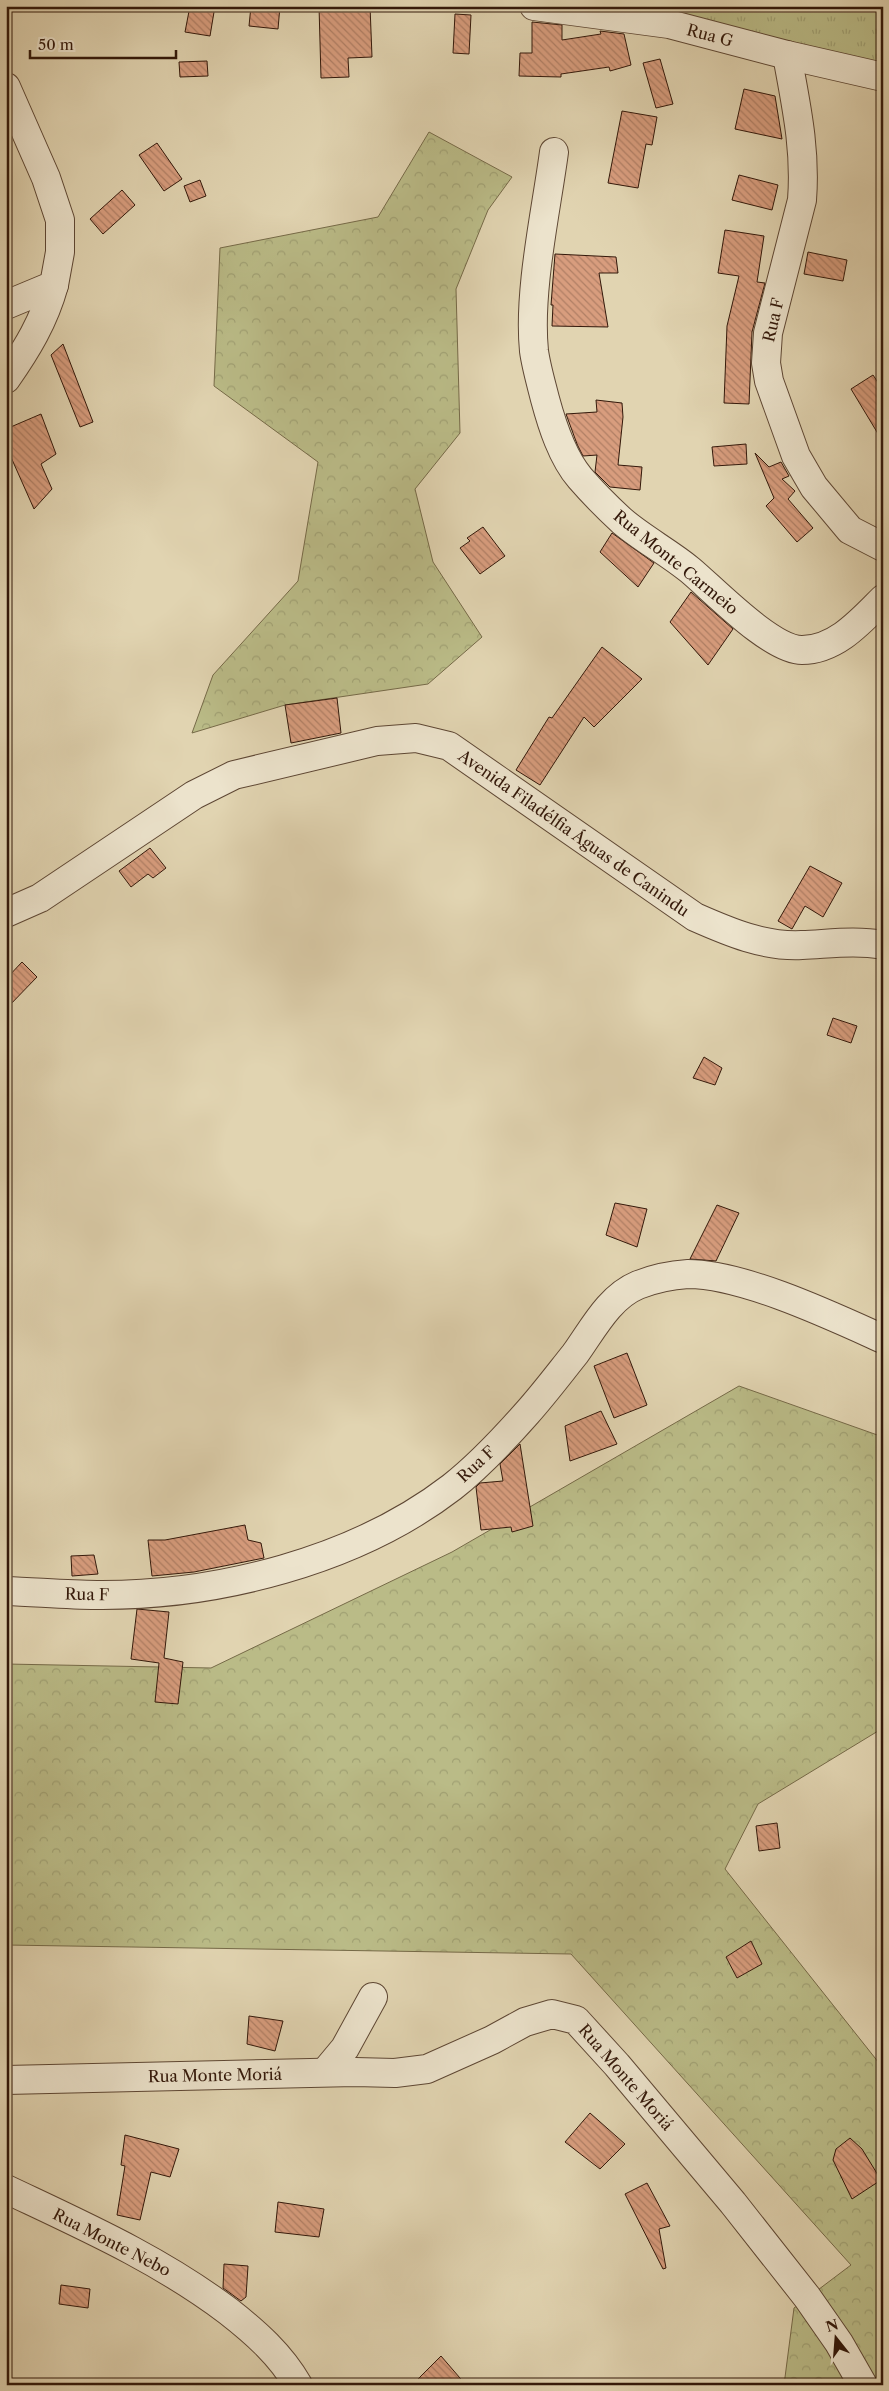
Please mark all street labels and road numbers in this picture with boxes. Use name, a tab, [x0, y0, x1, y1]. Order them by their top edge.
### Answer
street label: Rua G	[685, 19, 735, 51]
street label: Rua F	[758, 296, 788, 344]
street label: Rua Monte Carmeio	[610, 506, 743, 619]
street label: Avenida Filadélfia Águas de Canindu	[454, 745, 693, 921]
street label: Rua F	[453, 1442, 499, 1486]
street label: Rua F	[65, 1584, 109, 1604]
street label: Rua Monte Moriá	[574, 2020, 678, 2135]
street label: Rua Monte Moriá	[148, 2064, 283, 2086]
street label: Rua Monte Nebo	[50, 2204, 175, 2280]

